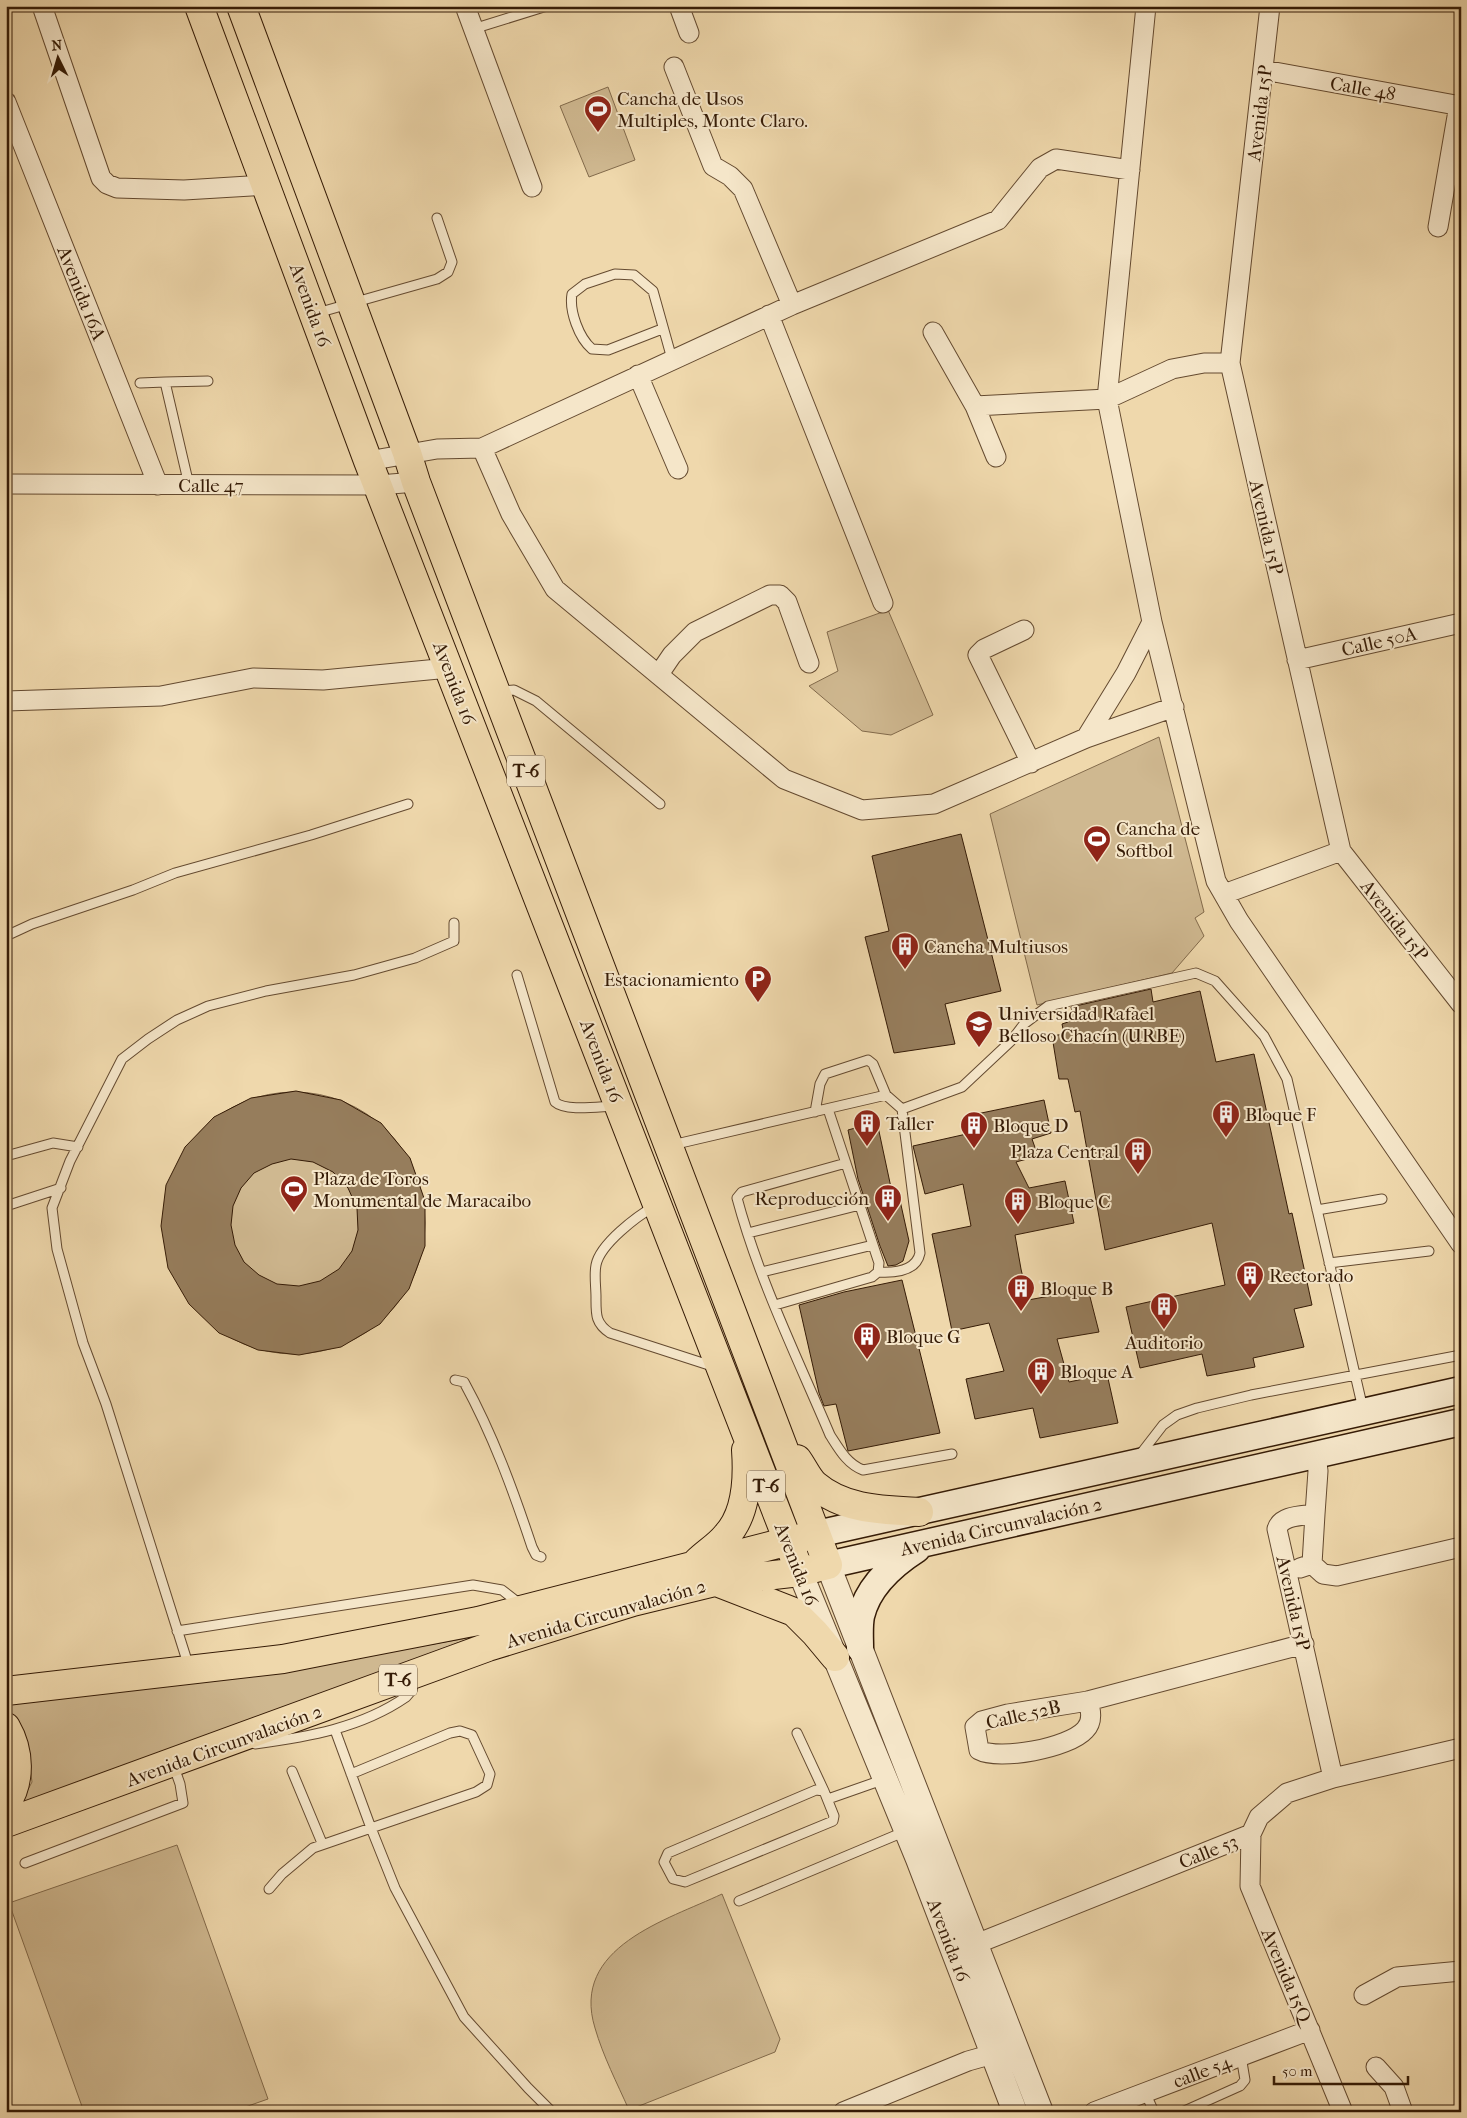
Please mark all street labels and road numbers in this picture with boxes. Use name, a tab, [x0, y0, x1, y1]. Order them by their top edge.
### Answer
street label: Avenida 15P	[1243, 63, 1277, 163]
street label: Calle 48	[1328, 72, 1397, 106]
street label: Avenida 16A	[52, 242, 110, 344]
street label: Avenida 16	[284, 260, 336, 351]
street label: Calle 47	[178, 475, 244, 497]
street label: Avenida 15P	[1244, 477, 1288, 577]
street label: Calle 50A	[1340, 623, 1420, 661]
street label: Avenida 16	[428, 638, 480, 729]
road number: T-6	[507, 756, 545, 786]
street label: Avenida 15P	[1355, 875, 1433, 966]
street label: Avenida 16	[575, 1016, 627, 1107]
road number: T-6	[747, 1470, 785, 1502]
street label: Avenida Circunvalación 2	[897, 1493, 1105, 1561]
street label: Avenida 16	[769, 1519, 823, 1610]
street label: Avenida 15P	[1271, 1553, 1315, 1653]
street label: Avenida Circunvalación 2	[503, 1575, 709, 1653]
road number: T-6	[379, 1664, 417, 1696]
street label: Calle 52B	[984, 1696, 1063, 1734]
street label: Avenida Circunvalación 2	[123, 1700, 325, 1792]
street label: Calle 53	[1176, 1830, 1241, 1874]
street label: Avenida 16	[922, 1895, 974, 1986]
street label: Avenida 15Q	[1256, 1924, 1318, 2031]
street label: calle 54	[1170, 2051, 1235, 2093]

